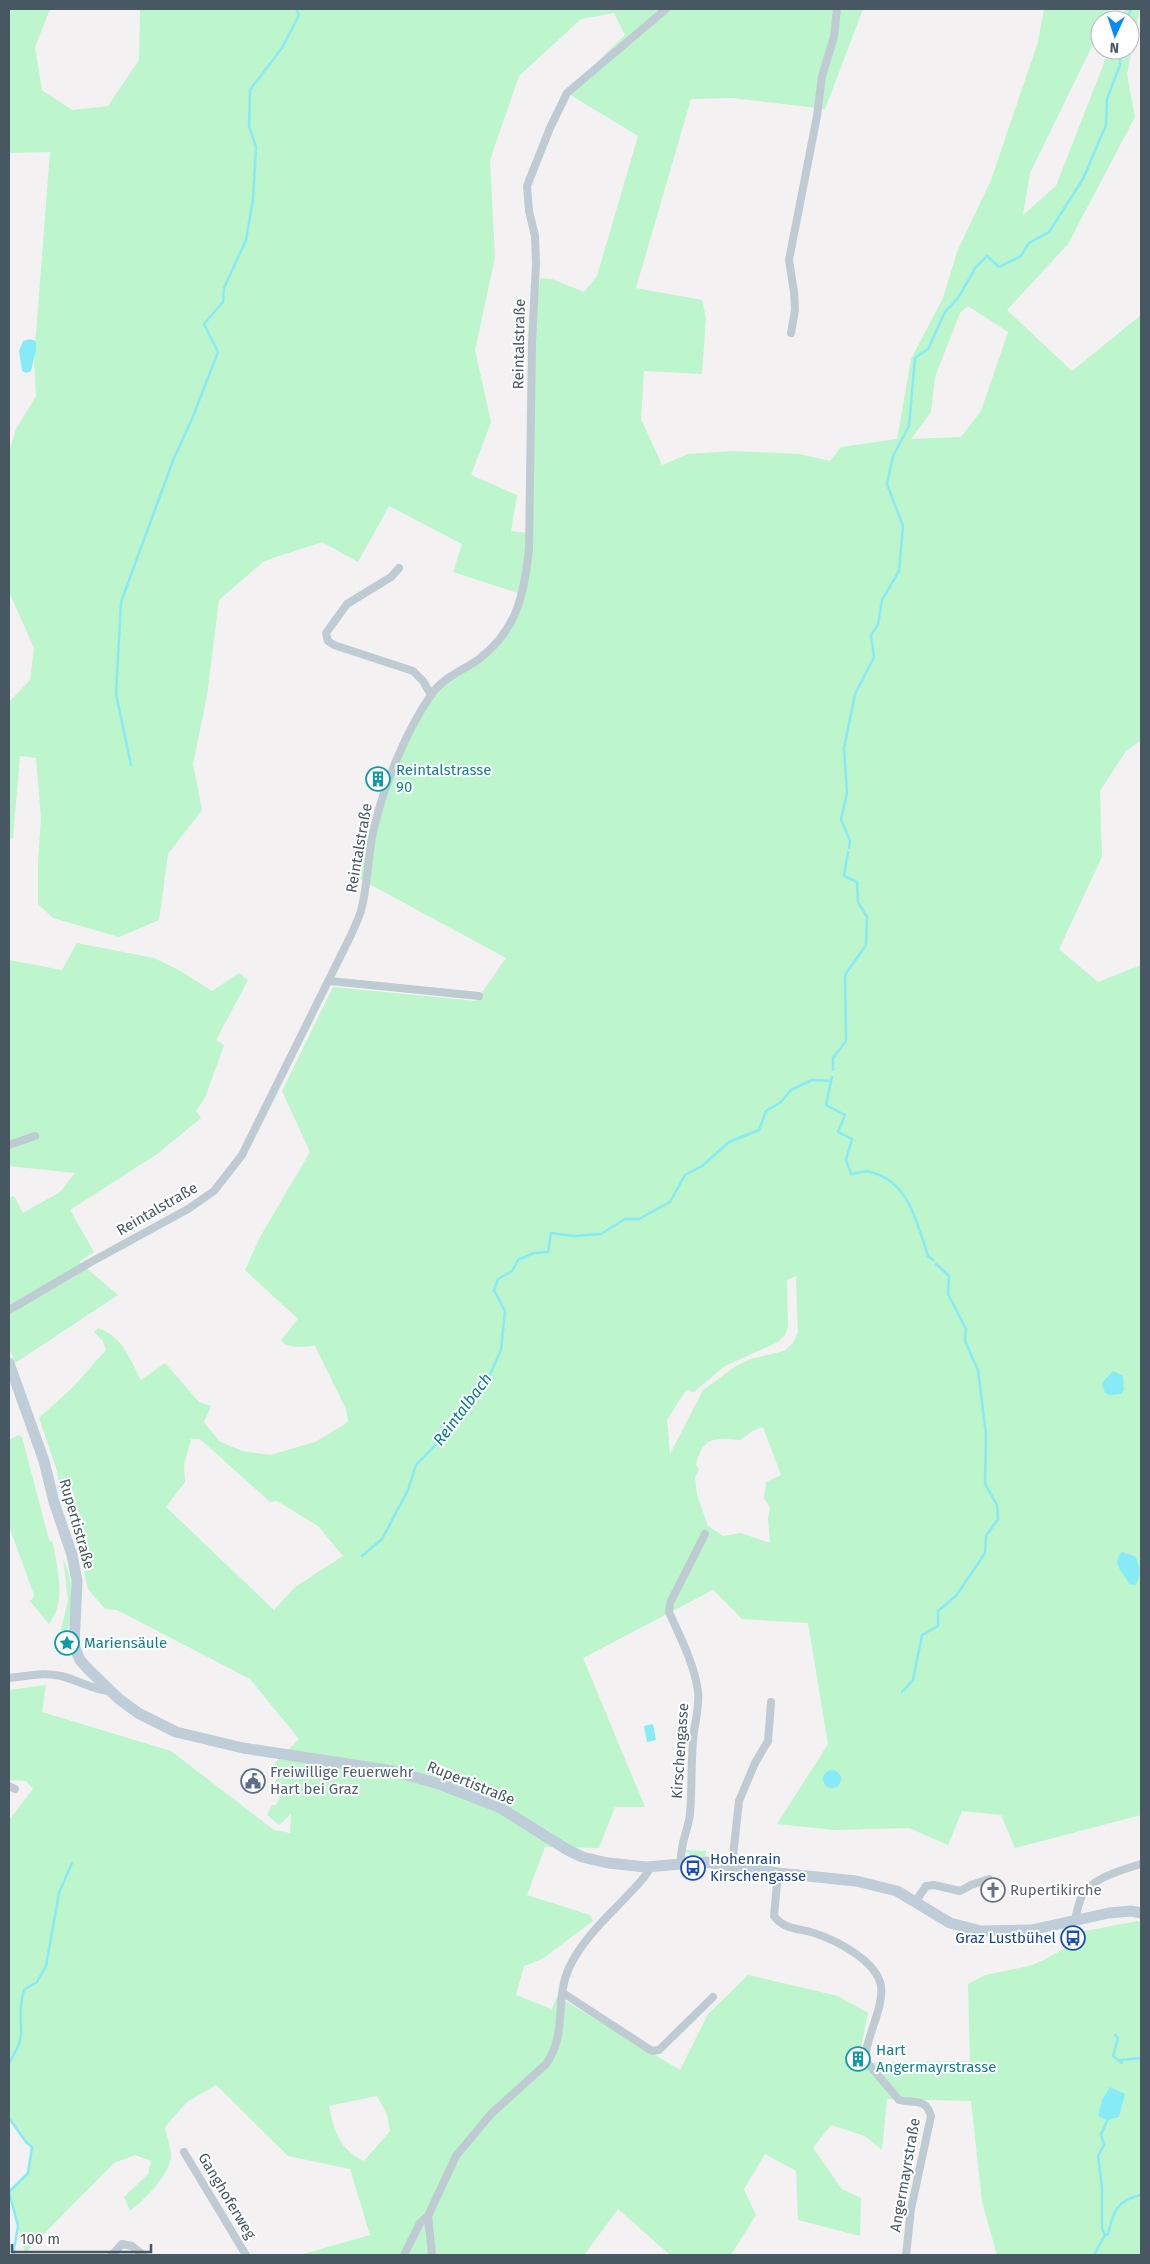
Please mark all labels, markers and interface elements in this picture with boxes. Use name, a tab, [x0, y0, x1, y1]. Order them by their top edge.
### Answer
north arrow	[1090, 10, 1140, 60]
text: N	[1109, 39, 1119, 56]
street label: Reintalstraße	[509, 299, 529, 389]
place label: Reintalstrasse 90	[396, 761, 492, 796]
building icon: Reintalstrasse 90	[365, 766, 391, 792]
street label: Reintalstraße	[342, 802, 376, 894]
street label: Reintalstraße	[113, 1179, 201, 1239]
water label: Reintalbach	[429, 1369, 496, 1449]
street label: Rupertistraße	[55, 1477, 99, 1571]
place icon: Mariensäule	[54, 1630, 80, 1656]
place label: Mariensäule	[84, 1634, 167, 1652]
street label: Kirschengasse	[668, 1702, 692, 1800]
street label: Rupertistraße	[424, 1757, 518, 1809]
place label: Freiwillige Feuerwehr Hart bei Graz	[270, 1763, 414, 1798]
public building icon: Freiwillige Feuerwehr Hart bei Graz	[240, 1768, 266, 1794]
place label: Hohenrain Kirschengasse	[710, 1850, 806, 1885]
bus stop icon: Hohenrain Kirschengasse	[680, 1855, 706, 1881]
church icon: Rupertikirche	[980, 1877, 1006, 1903]
place label: Rupertikirche	[1010, 1881, 1102, 1899]
bus stop icon: Graz Lustbühel	[1060, 1925, 1086, 1951]
place label: Graz Lustbühel	[955, 1929, 1057, 1947]
place label: Hart Angermayrstrasse	[876, 2041, 996, 2076]
building icon: Hart Angermayrstrasse	[845, 2046, 871, 2072]
street label: Angermayrstraße	[886, 2117, 924, 2233]
street label: Ganghoferweg	[194, 2150, 260, 2243]
scale bar	[12, 2222, 151, 2254]
text: 100 m	[20, 2230, 60, 2248]

